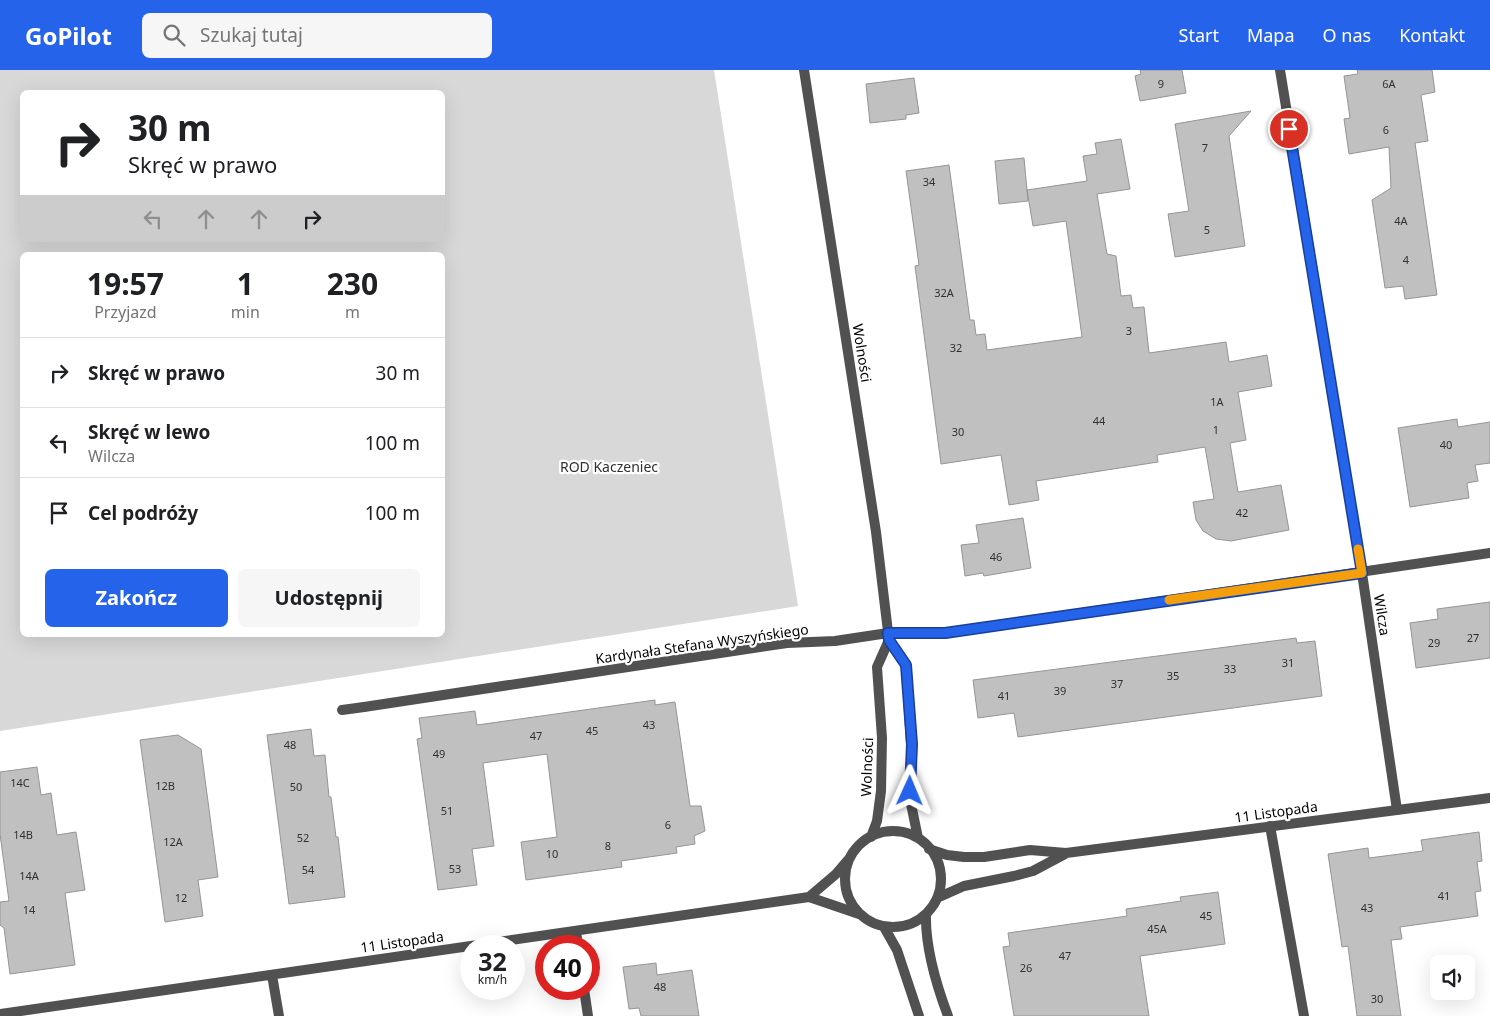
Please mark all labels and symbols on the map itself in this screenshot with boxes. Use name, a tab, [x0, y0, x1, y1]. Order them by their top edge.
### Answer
house number: 9	[1158, 76, 1164, 91]
house number: 6A	[1382, 76, 1397, 91]
pin	[1268, 108, 1310, 150]
house number: 6	[1383, 122, 1389, 137]
house number: 7	[1202, 140, 1208, 155]
house number: 34	[923, 174, 936, 189]
house number: 4A	[1394, 213, 1409, 228]
house number: 5	[1204, 222, 1210, 237]
house number: 4	[1403, 252, 1410, 267]
house number: 32A	[934, 285, 955, 300]
street label: Wolności	[848, 322, 876, 384]
house number: 3	[1126, 323, 1132, 338]
house number: 32	[950, 340, 962, 355]
house number: 1A	[1210, 394, 1225, 409]
house number: 44	[1093, 413, 1106, 428]
house number: 1	[1213, 422, 1219, 437]
house number: 30	[952, 424, 964, 439]
house number: 40	[1440, 437, 1452, 452]
park label: ROD Kaczeniec	[560, 457, 658, 476]
house number: 42	[1236, 505, 1248, 520]
house number: 46	[990, 549, 1002, 564]
street label: Wilcza	[1370, 593, 1395, 637]
street label: Kardynała Stefana Wyszyńskiego	[594, 619, 810, 668]
house number: 27	[1467, 630, 1479, 645]
house number: 29	[1428, 635, 1440, 650]
house number: 31	[1282, 655, 1294, 670]
house number: 33	[1224, 661, 1236, 676]
house number: 35	[1167, 668, 1179, 683]
house number: 37	[1111, 676, 1123, 691]
house number: 39	[1054, 683, 1066, 698]
house number: 41	[998, 688, 1010, 703]
house number: 43	[643, 717, 655, 732]
house number: 45	[586, 723, 598, 738]
house number: 47	[530, 728, 542, 743]
house number: 48	[284, 737, 296, 752]
street label: Wolności	[856, 737, 877, 797]
house number: 49	[433, 746, 445, 761]
position arrow	[883, 764, 935, 816]
house number: 14C	[10, 775, 30, 790]
house number: 12B	[155, 778, 175, 793]
house number: 50	[290, 779, 302, 794]
street label: 11 Listopada	[1233, 796, 1319, 827]
house number: 51	[441, 803, 453, 818]
house number: 6	[665, 817, 671, 832]
house number: 14B	[13, 827, 33, 842]
house number: 52	[297, 830, 309, 845]
house number: 12A	[163, 834, 184, 849]
house number: 8	[605, 838, 611, 853]
house number: 10	[546, 846, 558, 861]
house number: 53	[449, 861, 461, 876]
house number: 54	[302, 862, 315, 877]
house number: 14A	[19, 868, 40, 883]
house number: 41	[1438, 888, 1450, 903]
house number: 12	[175, 890, 187, 905]
house number: 43	[1361, 900, 1373, 915]
house number: 14	[23, 902, 36, 917]
house number: 45	[1200, 908, 1212, 923]
house number: 45A	[1147, 921, 1168, 936]
street label: 11 Listopada	[359, 926, 445, 957]
speed limit sign: 40	[535, 935, 600, 1000]
house number: 47	[1059, 948, 1071, 963]
house number: 26	[1020, 960, 1032, 975]
house number: 48	[654, 979, 666, 994]
house number: 30	[1371, 991, 1383, 1006]

